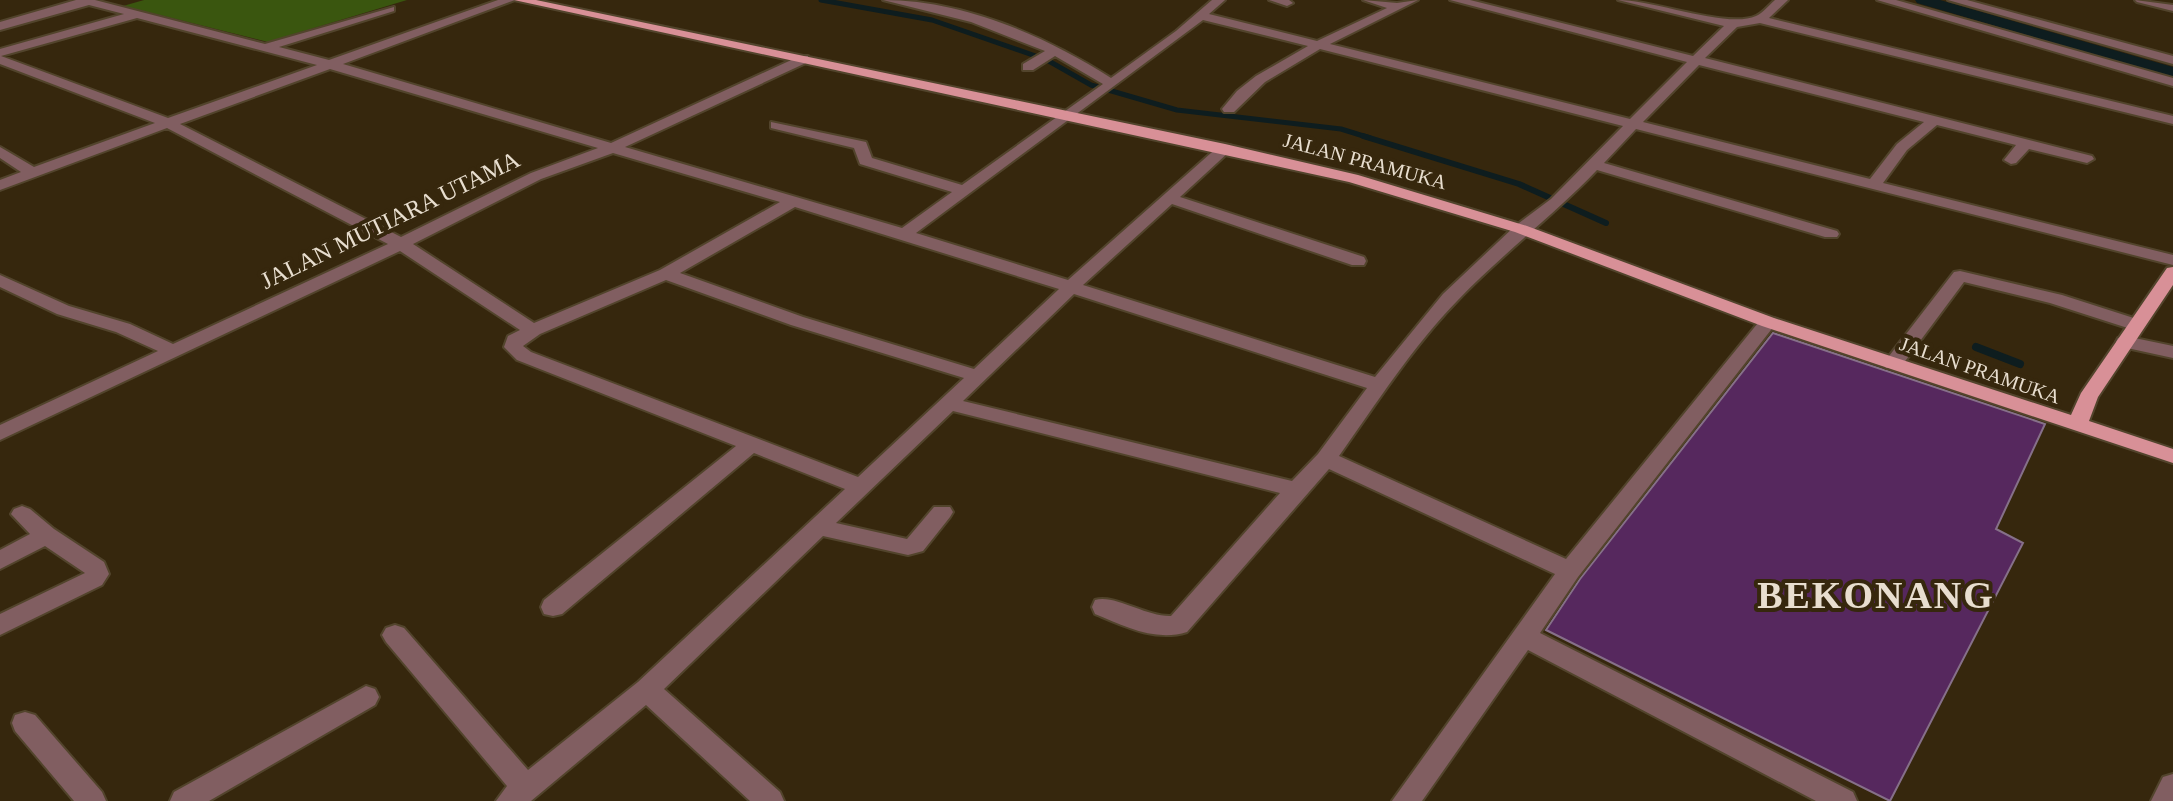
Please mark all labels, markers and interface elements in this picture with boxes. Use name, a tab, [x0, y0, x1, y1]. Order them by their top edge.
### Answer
street label: JALAN PRAMUKA	[1281, 129, 1450, 194]
street label: JALAN MUTIARA UTAMA	[256, 146, 524, 294]
street label: JALAN PRAMUKA	[1897, 332, 2064, 408]
district label: BEKONANG	[1757, 574, 1995, 616]

